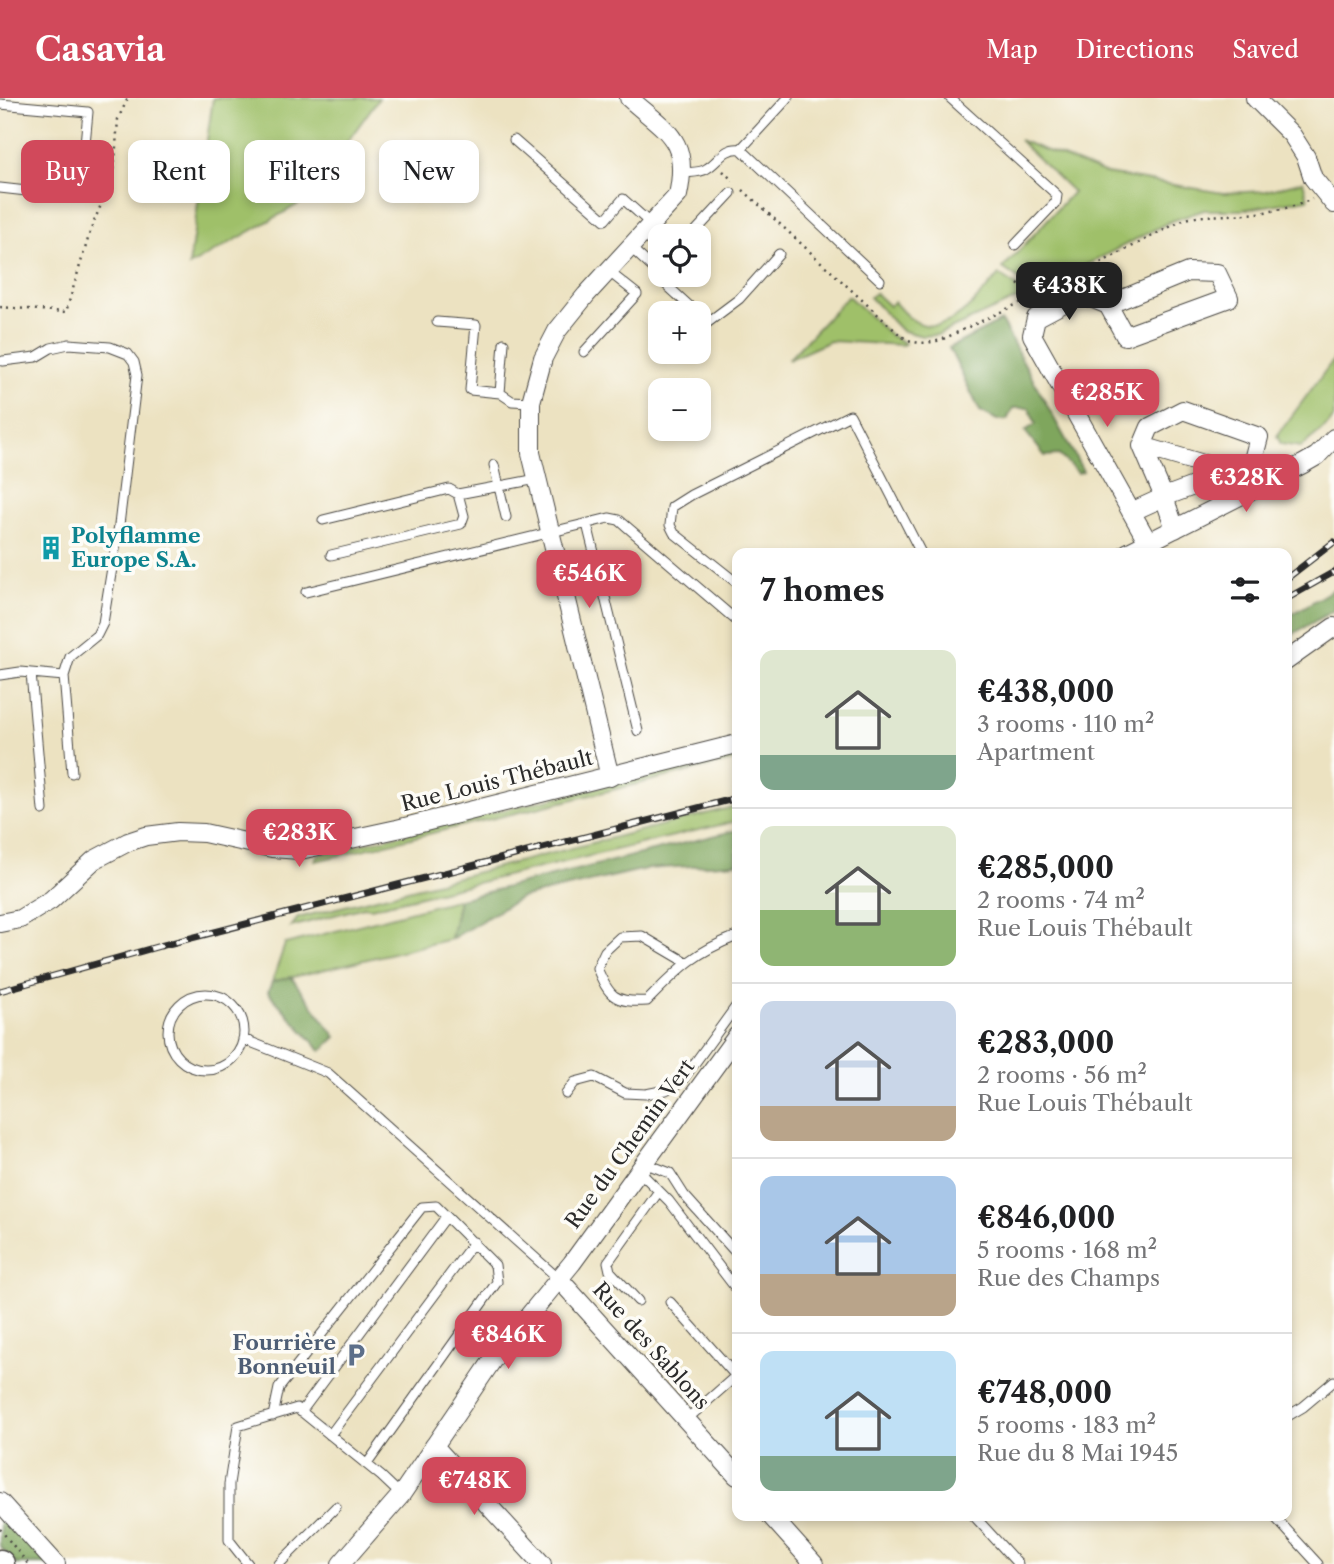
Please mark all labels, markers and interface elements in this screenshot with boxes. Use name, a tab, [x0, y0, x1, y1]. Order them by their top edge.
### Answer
text: Casavia	[35, 29, 165, 70]
text: Map	[986, 35, 1038, 64]
text: Directions	[1076, 35, 1194, 64]
text: Saved	[1232, 35, 1299, 64]
chip: Buy	[21, 140, 114, 203]
chip: Rent	[128, 140, 230, 203]
chip: Filters	[244, 140, 365, 203]
chip: New	[379, 140, 479, 203]
map controls	[648, 224, 711, 441]
button: locate	[648, 224, 711, 287]
pin: €438K	[1020, 262, 1118, 322]
text: €438K	[1032, 271, 1106, 299]
button: +	[648, 301, 711, 364]
pin: €285K	[1058, 370, 1156, 429]
button: −	[648, 378, 711, 441]
text: €285K	[1070, 378, 1144, 406]
pin: €328K	[1197, 454, 1295, 514]
text: €328K	[1209, 463, 1283, 491]
place label: Polyflamme Europe S.A.	[71, 523, 201, 572]
building icon: Polyflamme Europe S.A.	[37, 534, 65, 562]
pin: €546K	[540, 550, 638, 610]
text: €546K	[552, 559, 626, 587]
icon: filters	[1226, 571, 1264, 609]
text: 7 homes	[760, 572, 885, 609]
text: €438,000	[977, 673, 1114, 710]
icon: home	[816, 678, 900, 762]
text: 3 rooms · 110 m²	[977, 710, 1154, 738]
text: Apartment	[977, 738, 1095, 766]
street label: Rue Louis Thébault	[398, 744, 596, 816]
pin: €283K	[250, 810, 348, 869]
text: €283K	[262, 818, 336, 846]
text: €285,000	[977, 849, 1114, 886]
icon: home	[816, 854, 900, 938]
text: 2 rooms · 74 m²	[977, 886, 1145, 914]
text: Rue Louis Thébault	[977, 914, 1193, 942]
text: €283,000	[977, 1024, 1114, 1061]
icon: home	[816, 1029, 900, 1113]
street label: Rue du Chemin Vert	[560, 1054, 700, 1233]
text: 2 rooms · 56 m²	[977, 1061, 1147, 1089]
text: Rue Louis Thébault	[977, 1089, 1193, 1117]
text: €846,000	[977, 1199, 1115, 1236]
icon: home	[816, 1204, 900, 1288]
text: 5 rooms · 168 m²	[977, 1236, 1157, 1264]
text: Rue des Champs	[977, 1264, 1160, 1292]
street label: Rue des Sablons	[588, 1277, 715, 1414]
pin: €846K	[459, 1312, 557, 1371]
text: €846K	[471, 1320, 545, 1348]
place label: Fourrière Bonneuil	[232, 1330, 336, 1379]
parking icon: Fourrière Bonneuil	[342, 1341, 370, 1369]
text: €748,000	[977, 1374, 1112, 1411]
icon: home	[816, 1379, 900, 1463]
text: 5 rooms · 183 m²	[977, 1411, 1156, 1439]
text: Rue du 8 Mai 1945	[977, 1439, 1178, 1467]
pin: €748K	[425, 1458, 523, 1517]
text: €748K	[438, 1466, 510, 1494]

